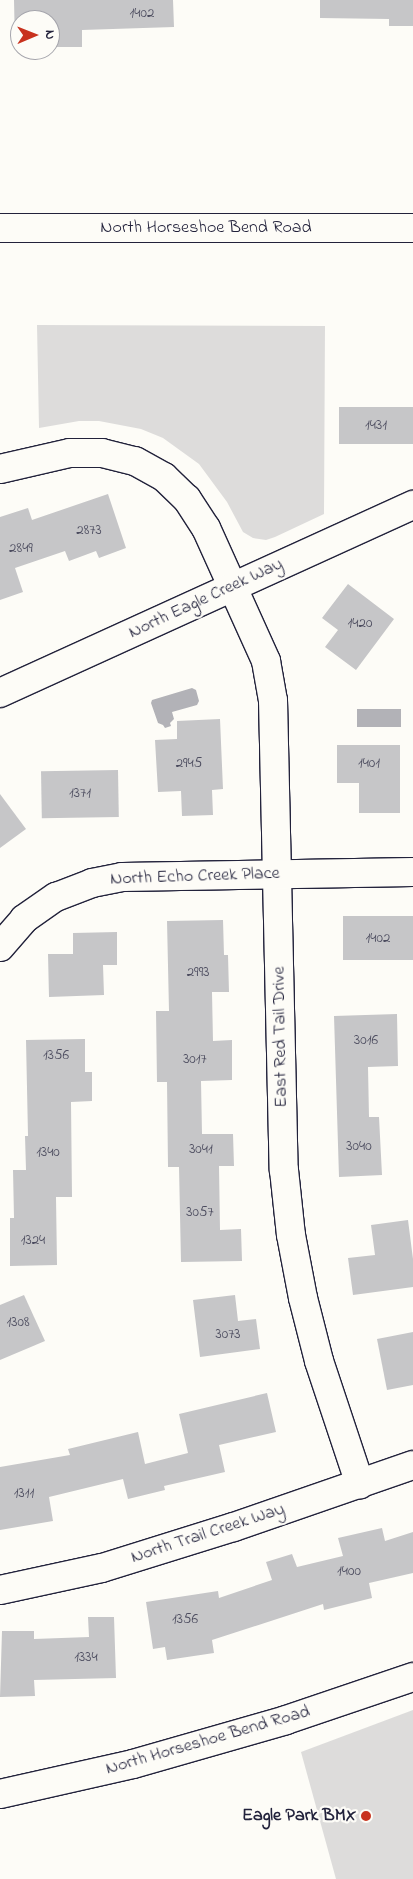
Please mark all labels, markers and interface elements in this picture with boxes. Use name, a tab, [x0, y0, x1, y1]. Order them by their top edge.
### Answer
house number: 1402	[130, 5, 154, 23]
north arrow	[10, 10, 60, 60]
text: N	[39, 30, 60, 40]
street label: North Horseshoe Bend Road	[100, 217, 312, 239]
house number: 1431	[365, 417, 387, 435]
house number: 2873	[76, 522, 102, 540]
house number: 2849	[9, 540, 33, 558]
street label: North Eagle Creek Way	[126, 554, 286, 644]
house number: 1420	[348, 615, 372, 633]
house number: 2945	[176, 755, 202, 773]
house number: 1401	[358, 755, 380, 773]
house number: 1371	[69, 785, 91, 803]
street label: North Echo Creek Place	[110, 863, 280, 891]
house number: 1402	[366, 930, 390, 948]
house number: 2993	[187, 964, 209, 982]
street label: East Red Tail Drive	[269, 966, 293, 1108]
house number: 3016	[354, 1032, 378, 1050]
house number: 1356	[43, 1047, 69, 1065]
house number: 3017	[183, 1051, 207, 1069]
house number: 3040	[346, 1138, 372, 1156]
house number: 3041	[189, 1141, 213, 1159]
house number: 1340	[36, 1144, 60, 1162]
house number: 3057	[186, 1204, 214, 1222]
house number: 1324	[21, 1232, 45, 1250]
house number: 1308	[6, 1314, 30, 1332]
house number: 3073	[215, 1326, 241, 1344]
house number: 1311	[14, 1485, 34, 1503]
street label: North Trail Creek Way	[128, 1499, 288, 1569]
house number: 1400	[337, 1563, 361, 1581]
house number: 1356	[172, 1611, 198, 1629]
house number: 1334	[74, 1649, 98, 1667]
street label: North Horseshoe Bend Road	[103, 1702, 313, 1780]
place label: Eagle Park BMX	[242, 1805, 356, 1827]
marker: Eagle Park BMX	[360, 1810, 372, 1822]

